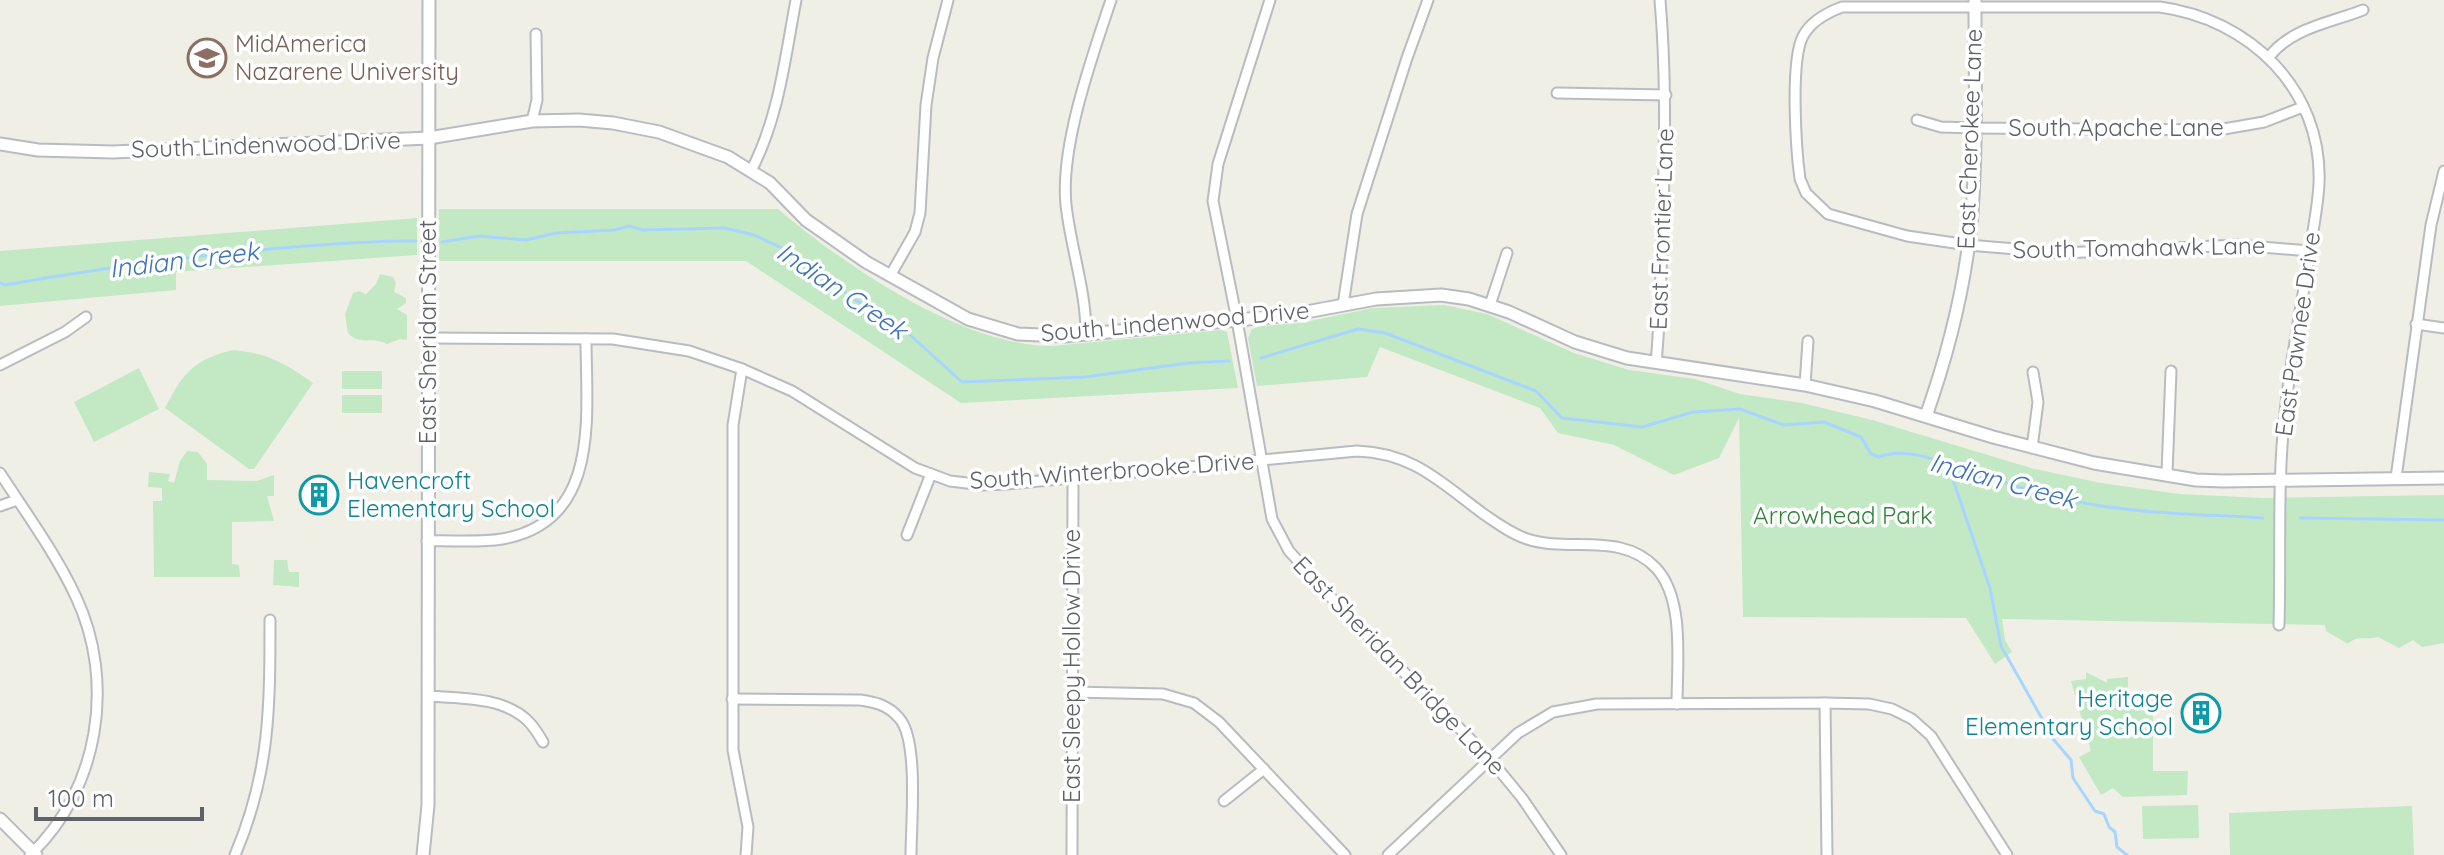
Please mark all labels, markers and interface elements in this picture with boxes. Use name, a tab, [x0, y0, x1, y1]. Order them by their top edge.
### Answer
place label: MidAmerica Nazarene University	[235, 28, 459, 86]
street label: East Cherokee Lane	[1950, 28, 1988, 250]
school or university icon: MidAmerica Nazarene University	[186, 37, 228, 79]
street label: South Apache Lane	[2008, 112, 2224, 142]
street label: South Lindenwood Drive	[131, 124, 401, 164]
street label: East Frontier Lane	[1642, 128, 1680, 330]
street label: East Sheridan Street	[412, 220, 442, 444]
street label: South Tomahawk Lane	[2012, 230, 2266, 264]
street label: East Pawnee Drive	[2268, 230, 2326, 438]
water label: Indian Creek	[107, 234, 263, 285]
water label: Indian Creek	[771, 235, 916, 347]
street label: South Lindenwood Drive	[1039, 294, 1311, 348]
street label: South Winterbrooke Drive	[969, 445, 1255, 495]
water label: Indian Creek	[1926, 445, 2082, 516]
place label: Havencroft Elementary School	[347, 465, 555, 523]
building icon: Havencroft Elementary School	[298, 474, 340, 516]
park label: Arrowhead Park	[1753, 500, 1933, 530]
street label: East Sleepy Hollow Drive	[1056, 529, 1086, 803]
street label: East Sheridan Bridge Lane	[1287, 550, 1512, 781]
place label: Heritage Elementary School	[1965, 683, 2173, 741]
building icon: Heritage Elementary School	[2180, 692, 2222, 734]
scale bar	[36, 771, 202, 821]
text: 100 m	[48, 783, 114, 813]

